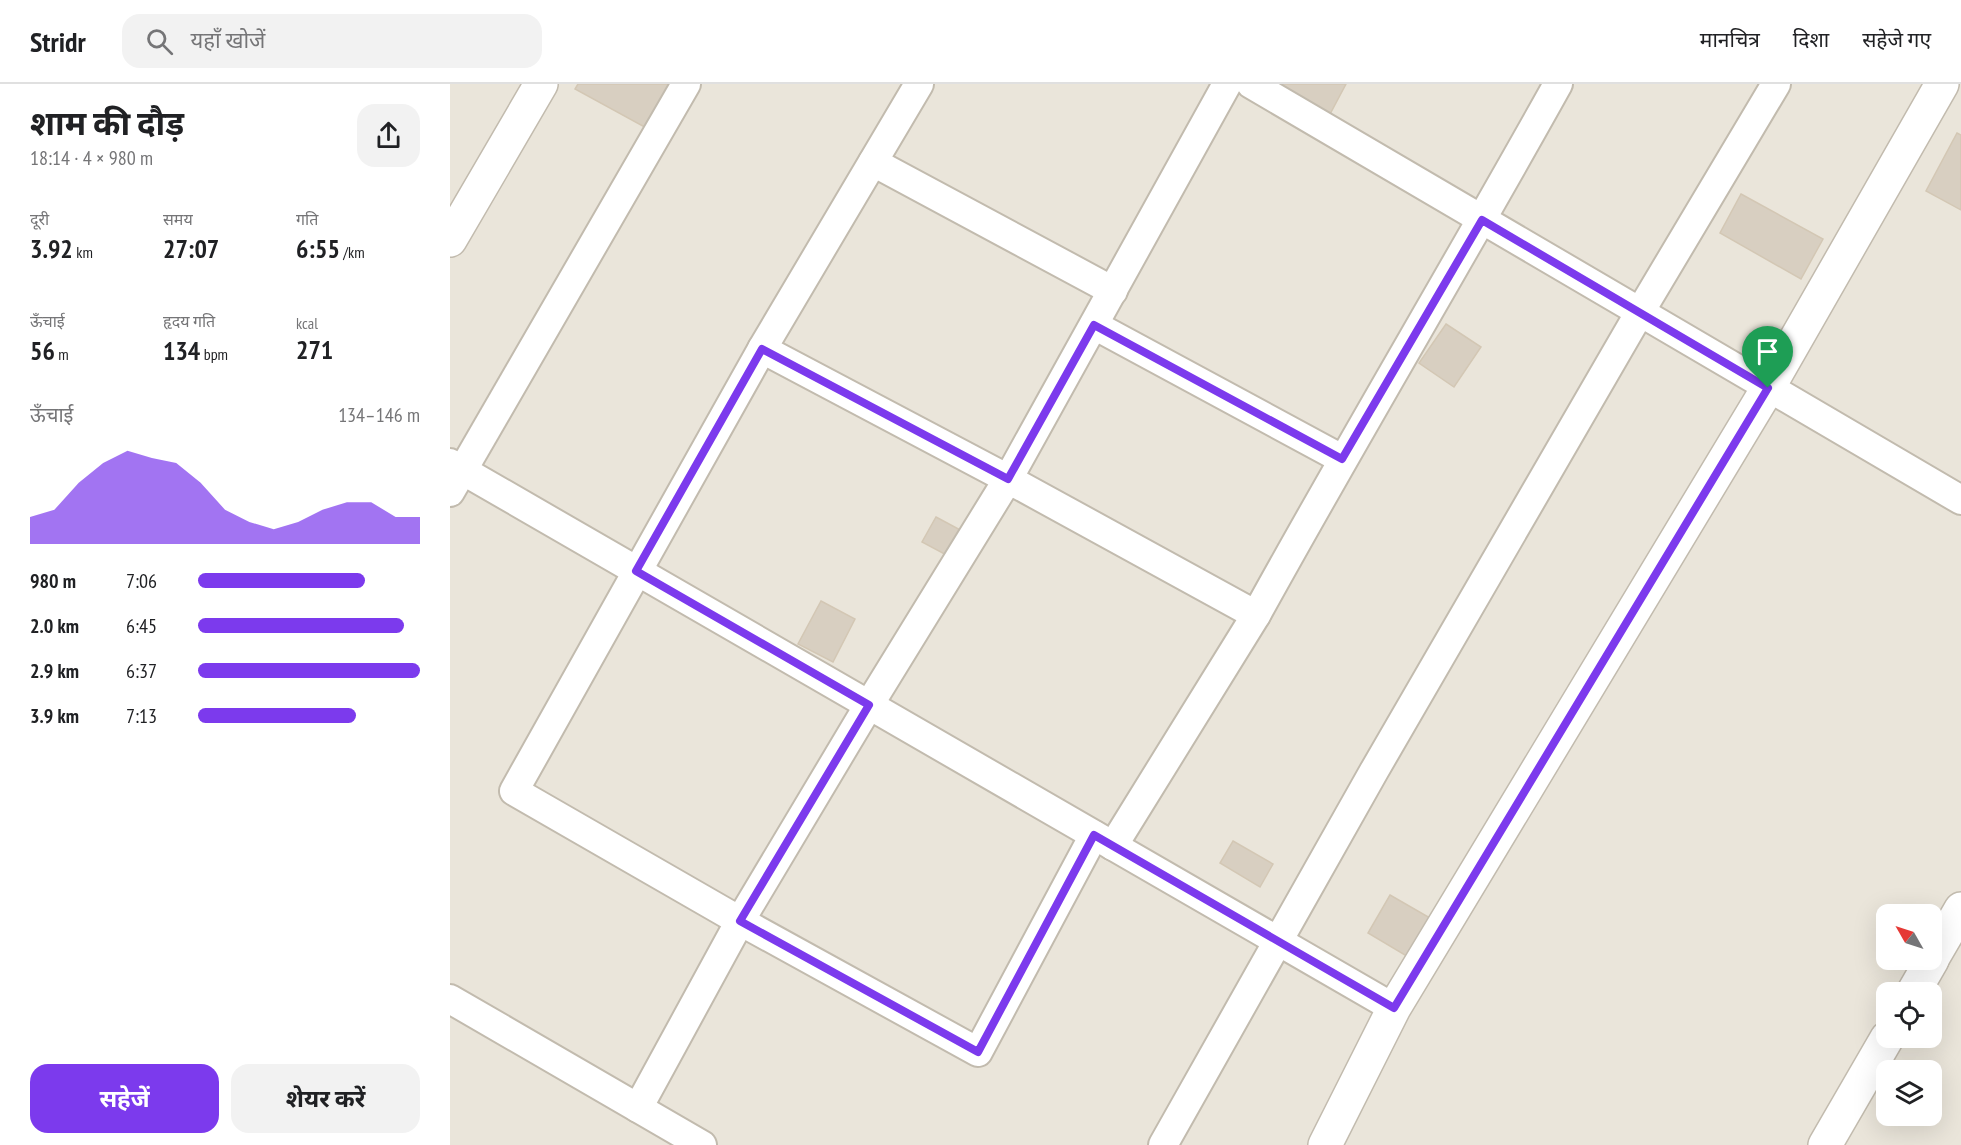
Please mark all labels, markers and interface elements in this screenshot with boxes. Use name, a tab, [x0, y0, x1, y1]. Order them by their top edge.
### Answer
search box	[122, 14, 542, 68]
text: Stridr	[30, 23, 86, 60]
icon: search	[143, 25, 176, 58]
text: यहाँ खोजें	[191, 26, 265, 54]
text: मानचित्र	[1700, 26, 1760, 53]
text: दिशा	[1793, 26, 1829, 53]
text: सहेजे गए	[1862, 26, 1931, 53]
text: शाम की दौड़	[30, 101, 184, 144]
button: share	[357, 104, 420, 167]
text: 18:14 · 4 × 980 m	[30, 145, 153, 171]
text: दूरी	[30, 209, 49, 229]
text: समय	[163, 209, 193, 229]
text: गति	[296, 209, 318, 229]
text: 3.92	[30, 232, 73, 265]
text: 27:07	[163, 232, 219, 265]
text: 6:55	[296, 232, 340, 265]
text: km	[73, 242, 93, 262]
text: /km	[340, 242, 365, 262]
text: ऊँचाई	[30, 311, 65, 331]
text: हृदय गति	[163, 311, 215, 331]
text: kcal	[296, 313, 318, 333]
pin	[1742, 326, 1793, 388]
text: 271	[296, 333, 333, 366]
text: 56	[30, 334, 55, 367]
text: 134	[163, 334, 200, 367]
icon: arrive	[1751, 335, 1784, 368]
text: m	[55, 344, 69, 364]
text: bpm	[200, 344, 228, 364]
text: ऊँचाई	[30, 402, 73, 428]
text: 134–146 m	[338, 402, 420, 428]
text: 980 m	[30, 568, 76, 594]
text: 7:06	[126, 568, 157, 594]
text: 2.0 km	[30, 613, 79, 639]
text: 6:45	[126, 613, 157, 639]
text: 2.9 km	[30, 658, 79, 684]
text: 6:37	[126, 658, 157, 684]
text: 3.9 km	[30, 703, 79, 729]
text: 7:13	[126, 703, 157, 729]
north arrow	[1876, 904, 1942, 970]
map controls	[1876, 904, 1942, 1126]
button: locate	[1876, 982, 1942, 1048]
button: layers	[1876, 1060, 1942, 1126]
button: सहेजें	[30, 1064, 219, 1133]
button: शेयर करें	[231, 1064, 420, 1133]

